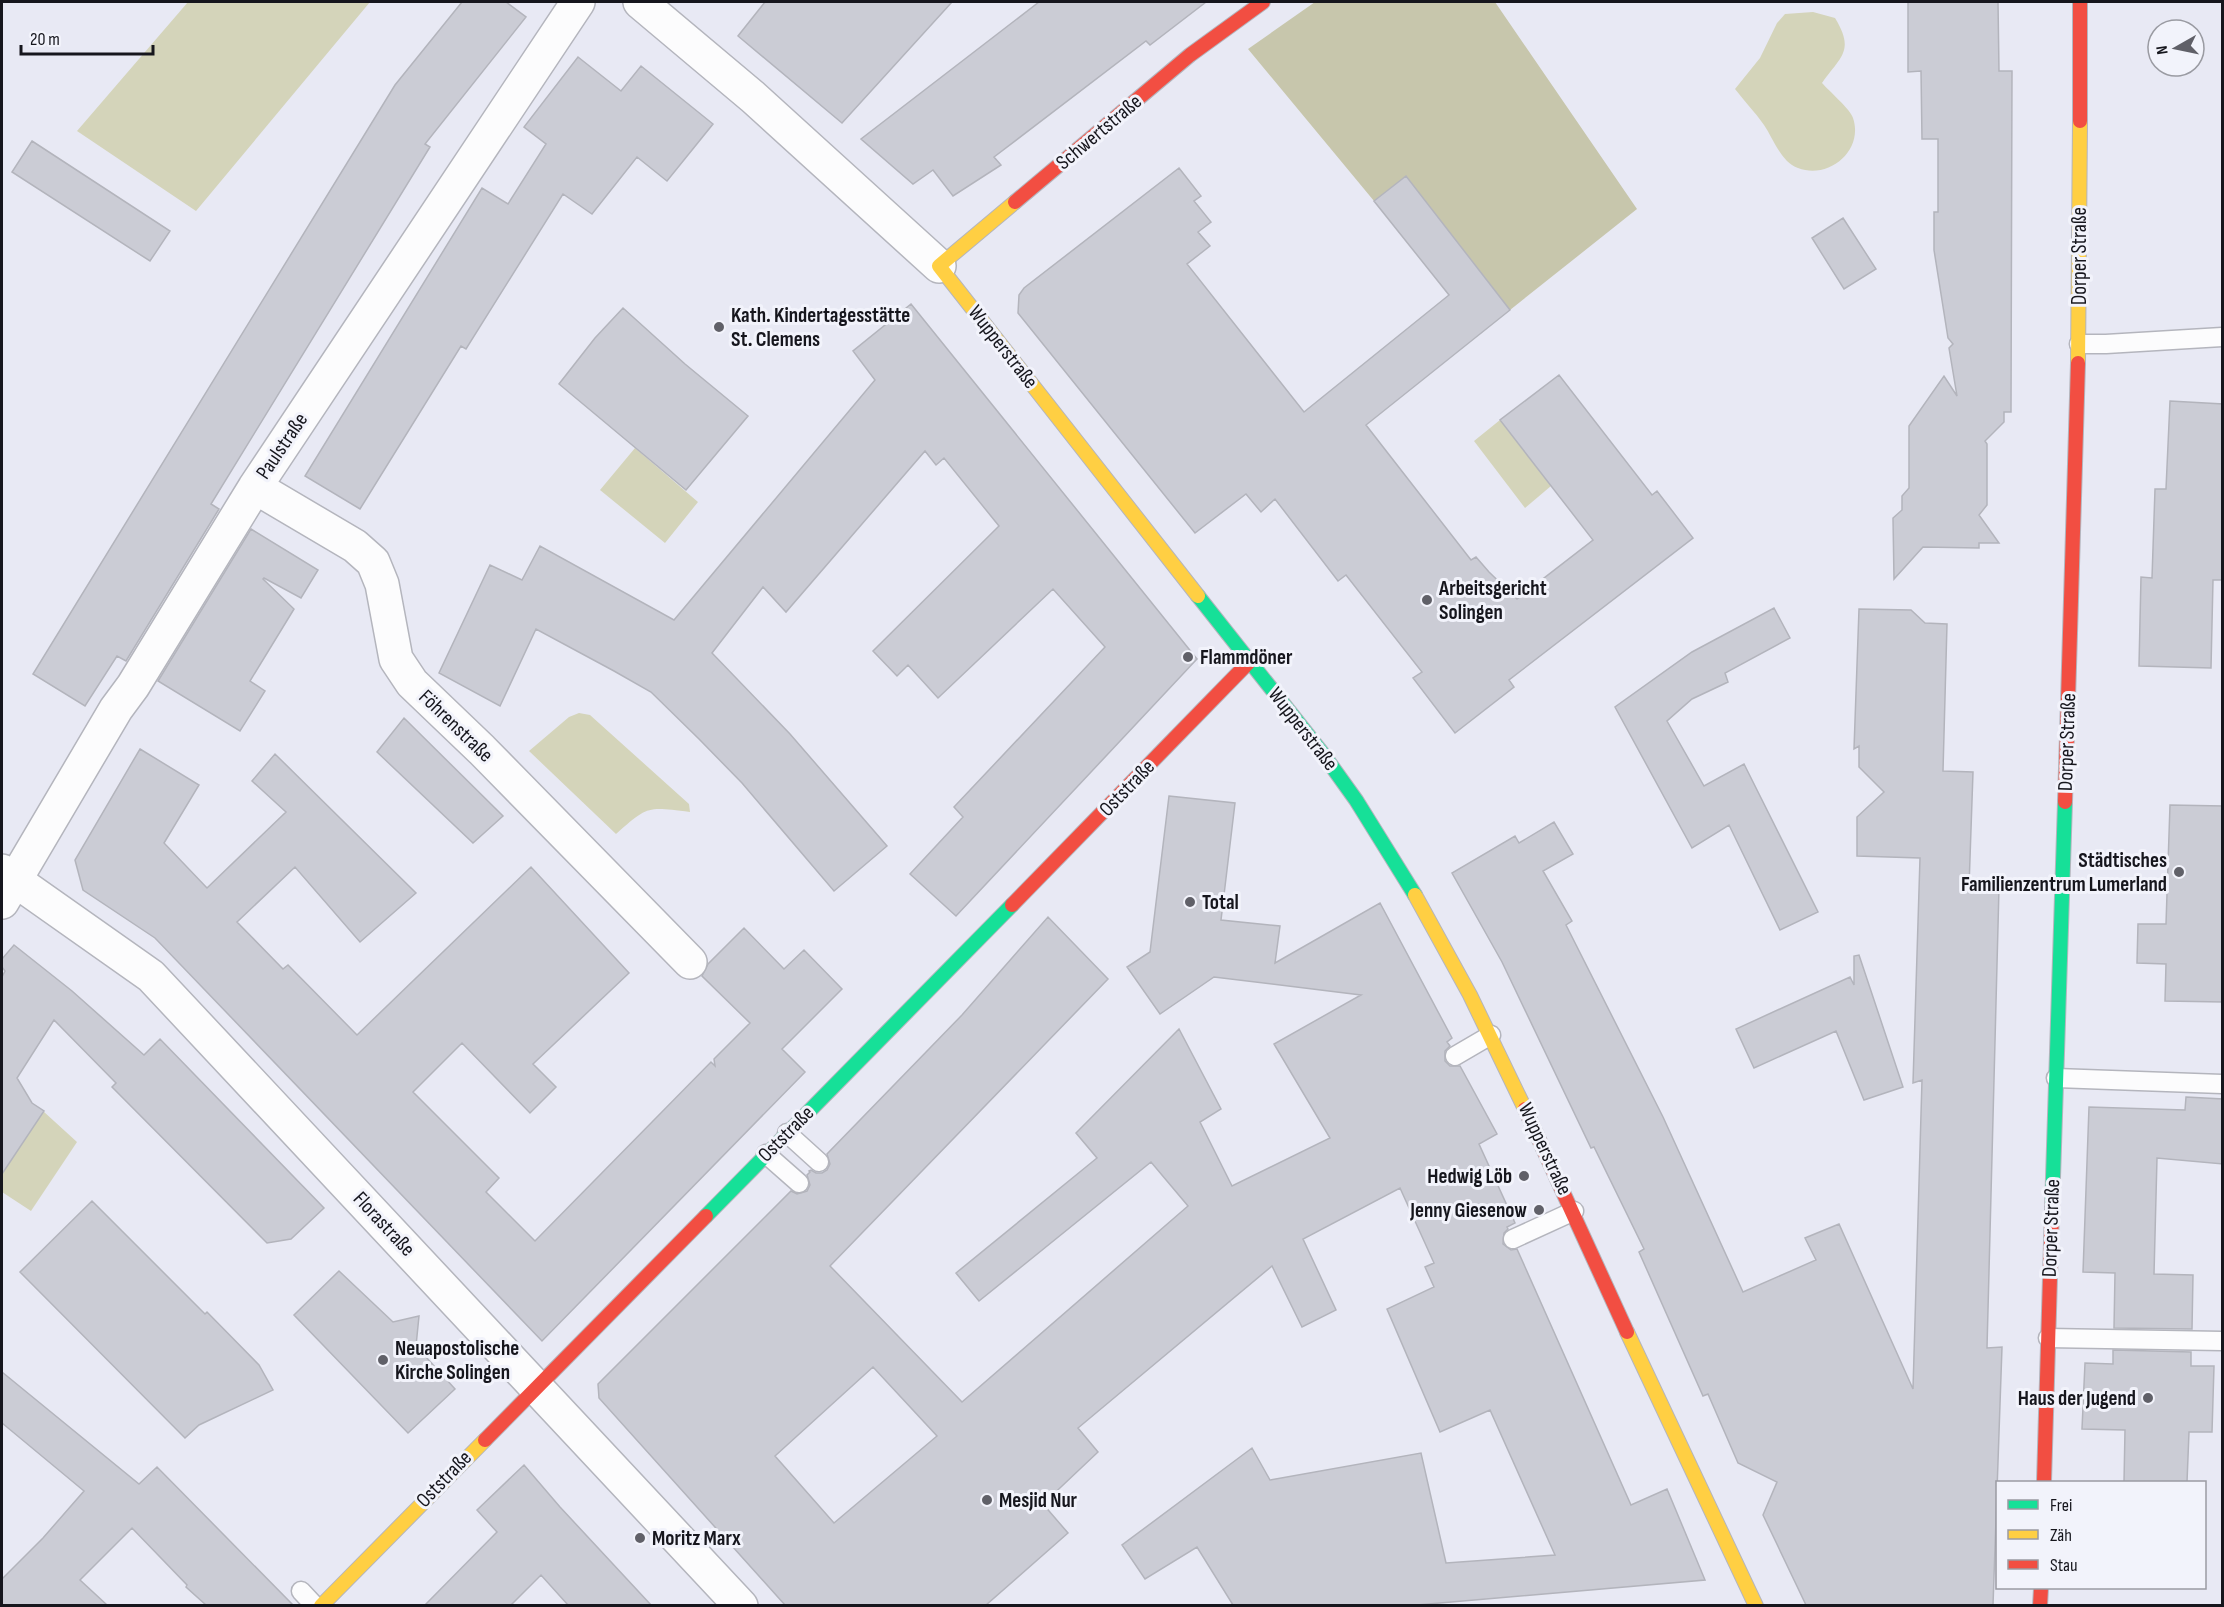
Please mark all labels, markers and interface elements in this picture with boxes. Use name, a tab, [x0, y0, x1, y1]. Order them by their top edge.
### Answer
scale bar	[21, 18, 153, 56]
north arrow	[2146, 18, 2206, 78]
text: 20 m	[30, 29, 60, 50]
text: N	[2153, 44, 2173, 56]
street label: Schwertstraße	[1051, 89, 1147, 175]
street label: Dorper Straße	[2067, 207, 2092, 305]
street label: Wupperstraße	[963, 300, 1043, 394]
place label: Kath. Kindertagesstätte St. Clemens	[731, 303, 910, 352]
marker: Kath. Kindertagesstätte St. Clemens	[712, 320, 726, 334]
street label: Paulstraße	[251, 408, 313, 484]
place label: Arbeitsgericht Solingen	[1438, 576, 1547, 625]
marker: Arbeitsgericht Solingen	[1420, 593, 1434, 607]
place label: Flammdöner	[1200, 645, 1293, 670]
marker: Flammdöner	[1181, 650, 1195, 664]
street label: Wupperstraße	[1263, 682, 1343, 776]
street label: Föhrenstraße	[414, 685, 498, 767]
street label: Dorper Straße	[2053, 693, 2081, 791]
street label: Oststraße	[1094, 754, 1160, 822]
place label: Städtisches Familienzentrum Lumerland	[1961, 848, 2167, 897]
marker: Städtisches Familienzentrum Lumerland	[2172, 865, 2186, 879]
place label: Total	[1202, 890, 1239, 915]
marker: Total	[1183, 895, 1197, 909]
street label: Wupperstraße	[1513, 1099, 1577, 1199]
street label: Oststraße	[753, 1101, 819, 1167]
place label: Hedwig Löb	[1427, 1164, 1512, 1189]
marker: Hedwig Löb	[1517, 1169, 1531, 1183]
street label: Dorper Straße	[2037, 1179, 2065, 1277]
street label: Florastraße	[348, 1186, 420, 1262]
place label: Jenny Giesenow	[1409, 1198, 1527, 1223]
marker: Jenny Giesenow	[1532, 1203, 1546, 1217]
place label: Neuapostolische Kirche Solingen	[395, 1336, 519, 1385]
marker: Neuapostolische Kirche Solingen	[376, 1353, 390, 1367]
place label: Haus der Jugend	[2018, 1386, 2136, 1411]
marker: Haus der Jugend	[2141, 1391, 2155, 1405]
street label: Oststraße	[411, 1445, 477, 1513]
legend	[1996, 1481, 2206, 1589]
place label: Mesjid Nur	[999, 1488, 1078, 1513]
marker: Mesjid Nur	[980, 1493, 994, 1507]
text: Frei	[2050, 1495, 2072, 1516]
text: Zäh	[2050, 1525, 2072, 1546]
place label: Moritz Marx	[652, 1526, 741, 1551]
marker: Moritz Marx	[633, 1531, 647, 1545]
text: Stau	[2050, 1555, 2078, 1576]

